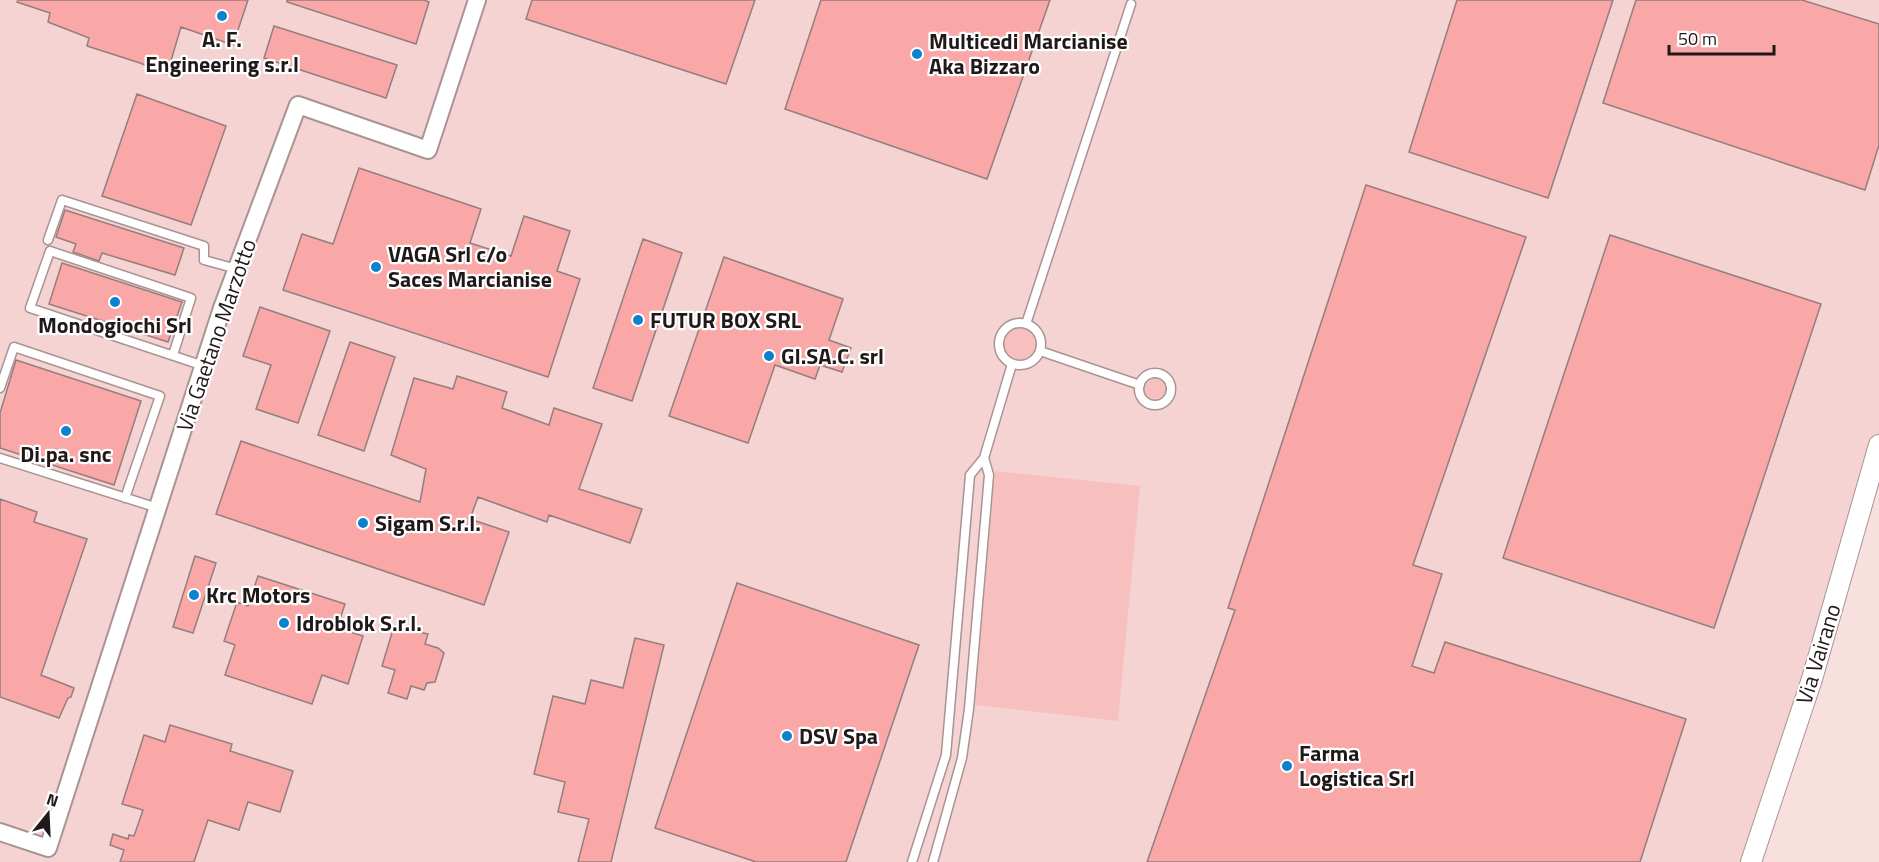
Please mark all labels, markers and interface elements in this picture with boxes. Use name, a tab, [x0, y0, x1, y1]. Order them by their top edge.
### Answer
marker: A. F. Engineering s.r.l	[215, 9, 229, 23]
scale bar	[1669, 18, 1774, 56]
place label: A. F. Engineering s.r.l	[145, 22, 299, 81]
place label: Multicedi Marcianise Aka Bizzaro	[929, 24, 1128, 83]
text: 50 m	[1678, 25, 1717, 52]
marker: Multicedi Marcianise Aka Bizzaro	[910, 47, 924, 61]
street label: Via Gaetano Marzotto	[167, 234, 265, 436]
place label: VAGA Srl c/o Saces Marcianise	[388, 237, 552, 296]
marker: VAGA Srl c/o Saces Marcianise	[369, 260, 383, 274]
marker: Mondogiochi Srl	[108, 295, 122, 309]
place label: FUTUR BOX SRL	[650, 303, 802, 337]
place label: Mondogiochi Srl	[38, 308, 192, 342]
marker: FUTUR BOX SRL	[631, 313, 645, 327]
place label: GI.SA.C. srl	[781, 339, 884, 373]
marker: GI.SA.C. srl	[762, 349, 776, 363]
marker: Di.pa. snc	[59, 424, 73, 438]
place label: Di.pa. snc	[20, 437, 112, 471]
place label: Sigam S.r.l.	[375, 506, 481, 540]
marker: Sigam S.r.l.	[356, 516, 370, 530]
place label: Krc Motors	[206, 578, 310, 612]
marker: Krc Motors	[187, 588, 201, 602]
street label: Via Vairano	[1787, 599, 1849, 709]
place label: Idroblok S.r.l.	[296, 606, 422, 640]
marker: Idroblok S.r.l.	[277, 616, 291, 630]
place label: DSV Spa	[799, 719, 878, 753]
marker: DSV Spa	[780, 729, 794, 743]
place label: Farma Logistica Srl	[1299, 736, 1415, 795]
marker: Farma Logistica Srl	[1280, 759, 1294, 773]
north arrow	[18, 784, 78, 844]
text: N	[44, 787, 62, 813]

